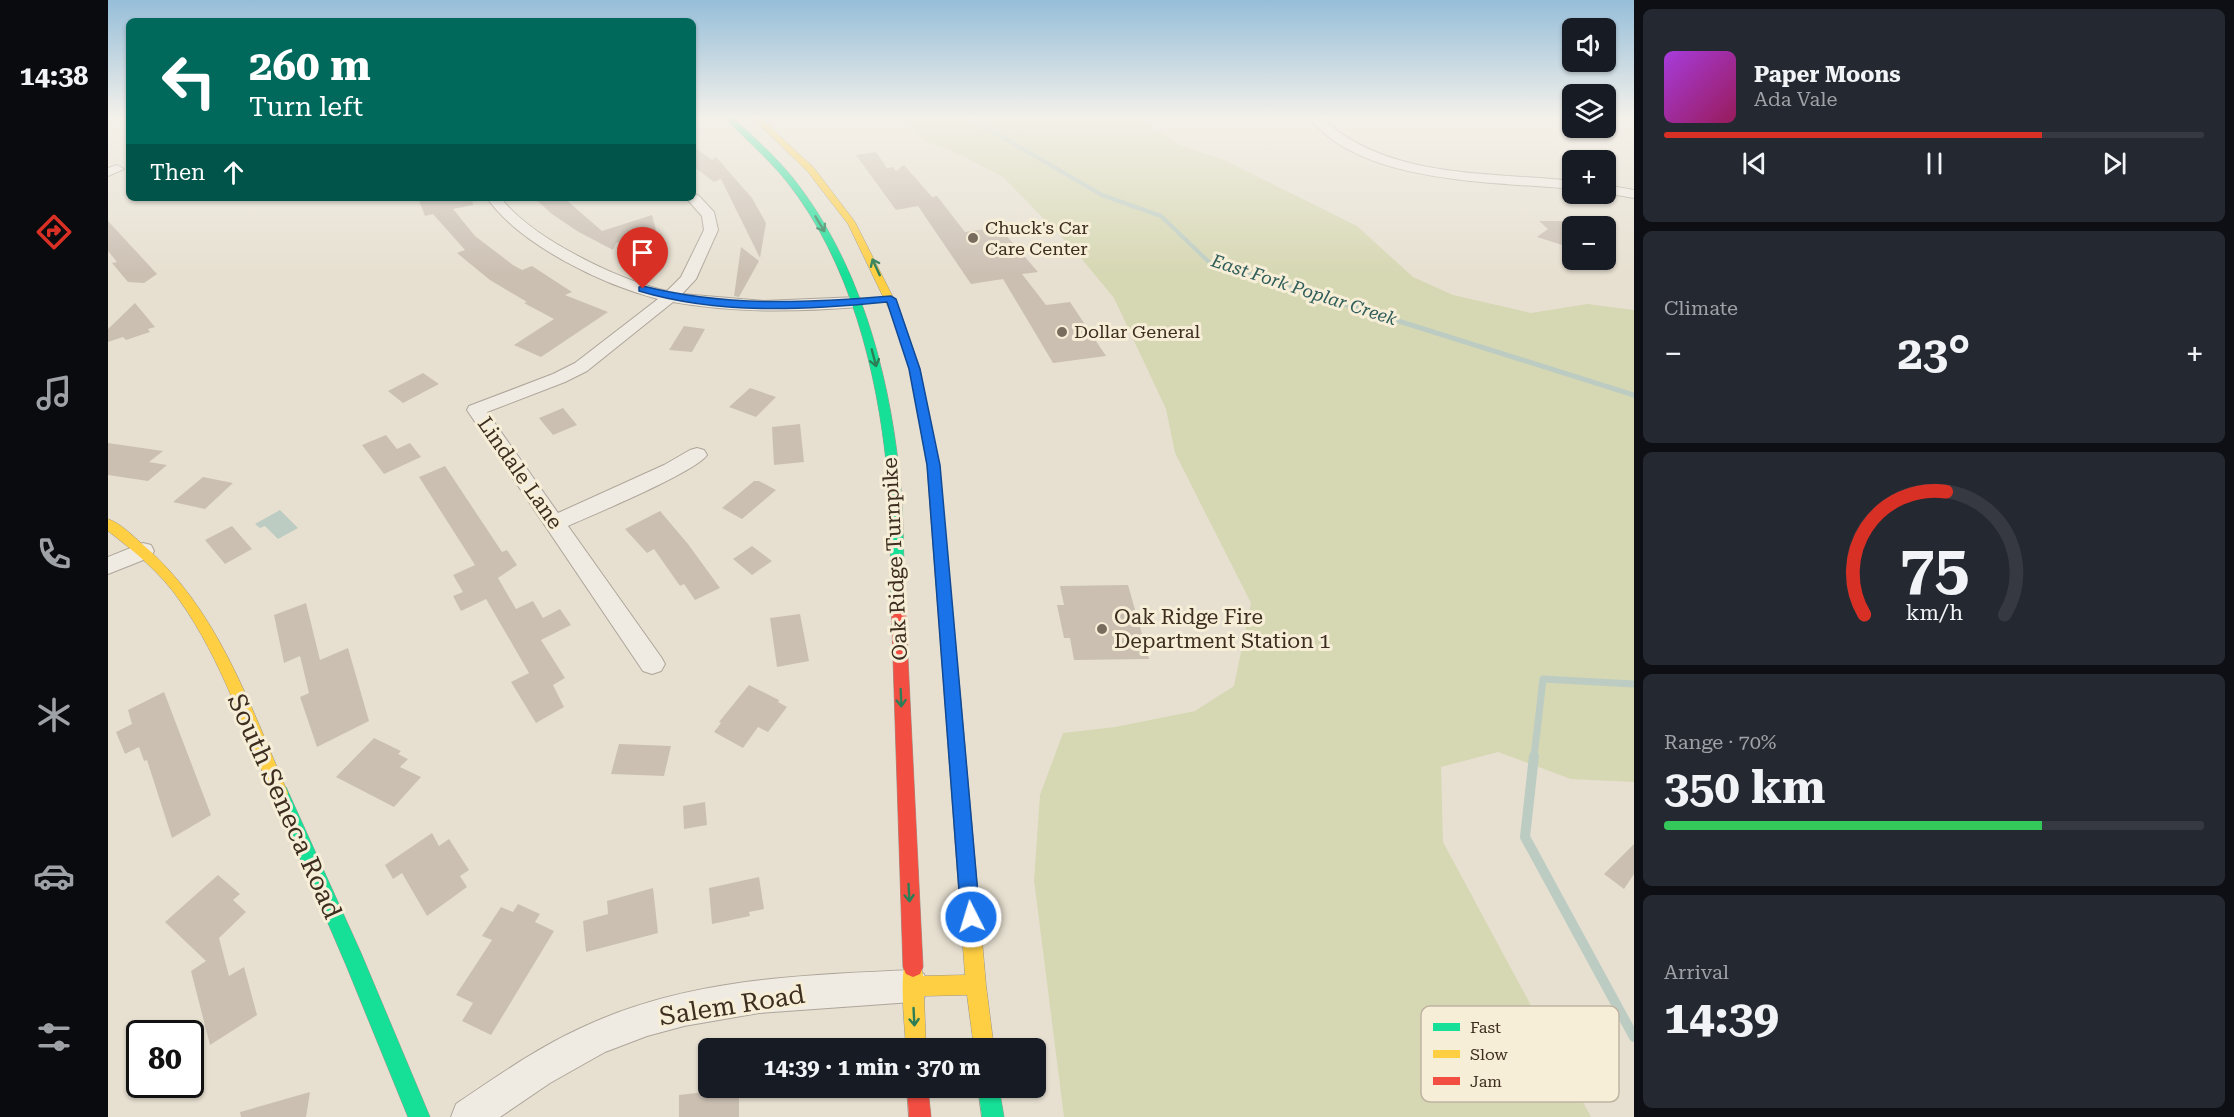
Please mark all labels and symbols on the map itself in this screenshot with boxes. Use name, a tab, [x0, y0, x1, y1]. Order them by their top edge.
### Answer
one-way arrow	[815, 215, 827, 232]
place label: Chuck's Car Care Center	[985, 217, 1089, 259]
pin	[617, 227, 668, 289]
marker: Chuck's Car Care Center	[966, 231, 980, 245]
water label: East Fork Poplar Creek	[1208, 249, 1400, 329]
one-way arrow	[869, 258, 881, 276]
place label: Dollar General	[1074, 321, 1201, 342]
marker: Dollar General	[1055, 325, 1069, 339]
one-way arrow	[869, 348, 881, 367]
street label: Lindale Lane	[473, 412, 567, 534]
street label: Oak Ridge Turnpike	[878, 457, 912, 661]
place label: Oak Ridge Fire Department Station 1	[1114, 605, 1331, 653]
marker: Oak Ridge Fire Department Station 1	[1095, 622, 1109, 636]
one-way arrow	[895, 688, 907, 708]
street label: South Seneca Road	[222, 689, 348, 923]
one-way arrow	[904, 883, 915, 903]
position arrow	[939, 885, 1003, 949]
street label: Salem Road	[657, 979, 807, 1031]
legend	[1421, 1006, 1619, 1102]
one-way arrow	[909, 1007, 920, 1027]
text: Fast	[1470, 1018, 1501, 1037]
speed limit sign: 80	[126, 1020, 204, 1098]
text: Slow	[1470, 1045, 1508, 1064]
text: Jam	[1470, 1072, 1502, 1091]

